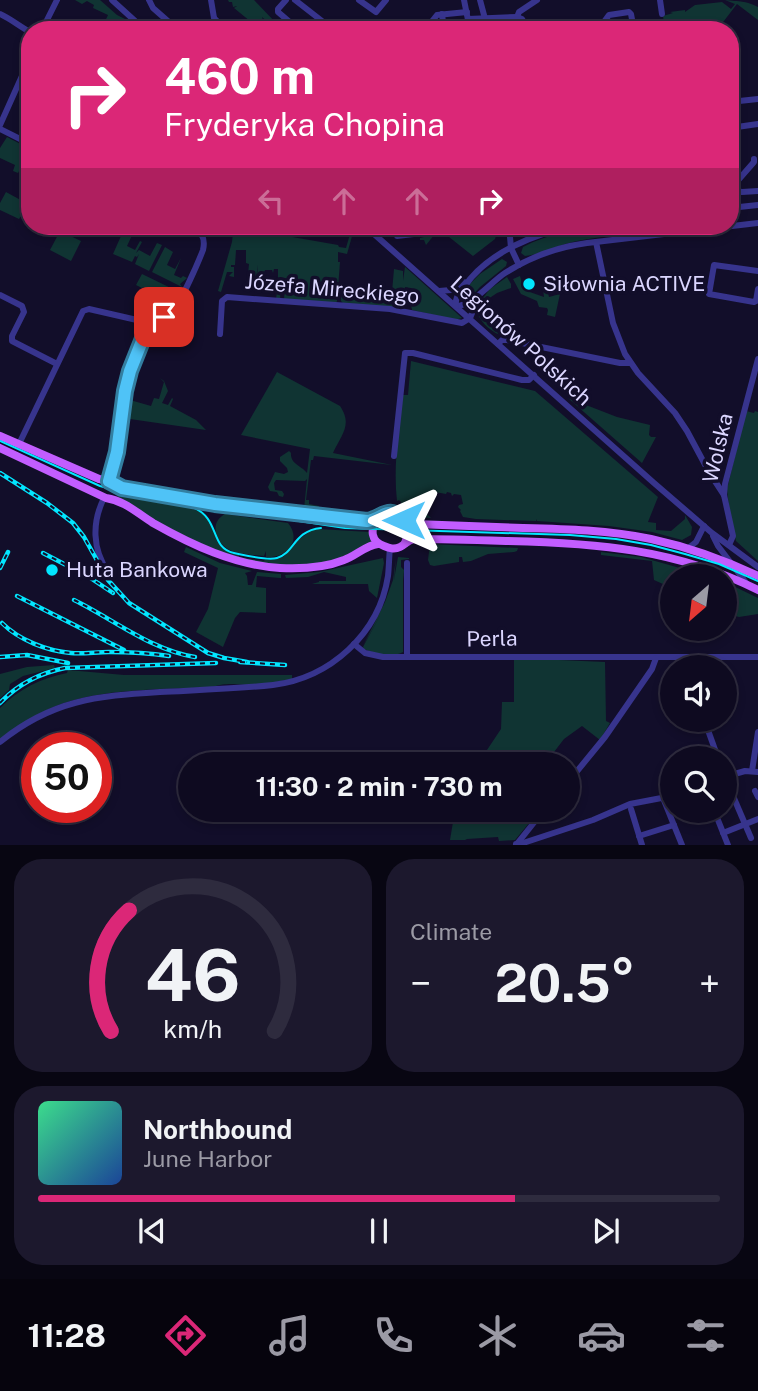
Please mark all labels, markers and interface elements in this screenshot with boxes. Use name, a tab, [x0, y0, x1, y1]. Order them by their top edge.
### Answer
text: 460 m	[164, 47, 315, 105]
icon: right	[49, 49, 140, 140]
text: Fryderyka Chopina	[164, 106, 445, 143]
icon: left	[252, 182, 290, 220]
icon: ahead	[325, 182, 363, 220]
icon: ahead	[398, 182, 436, 220]
icon: right	[471, 182, 509, 220]
street label: Józefa Mireckiego	[244, 268, 420, 309]
street label: Legionów Polskich	[446, 271, 597, 410]
place label: Siłownia ACTIVE	[543, 271, 705, 296]
marker: Siłownia ACTIVE	[521, 276, 537, 292]
pin	[134, 287, 194, 347]
icon: arrive	[145, 298, 183, 336]
street label: Wolska	[697, 411, 738, 485]
position arrow	[367, 483, 441, 557]
place label: Huta Bankowa	[66, 557, 208, 582]
marker: Huta Bankowa	[44, 562, 60, 578]
north arrow	[660, 564, 737, 640]
map controls	[660, 564, 737, 823]
street label: Perla	[466, 626, 518, 651]
button: sound	[660, 655, 737, 732]
speed limit sign: 50	[21, 732, 112, 823]
button: search	[660, 746, 737, 823]
text: 11:30 · 2 min · 730 m	[255, 771, 503, 802]
text: Climate	[410, 918, 492, 945]
text: 46	[145, 933, 241, 1018]
text: 20.5°	[495, 953, 635, 1014]
text: −	[410, 961, 431, 1006]
text: +	[699, 961, 720, 1006]
text: km/h	[164, 1014, 222, 1044]
text: Northbound	[143, 1114, 292, 1145]
text: June Harbor	[143, 1145, 272, 1172]
icon: previous	[133, 1212, 171, 1250]
icon: pause	[360, 1212, 398, 1250]
icon: next	[587, 1212, 625, 1250]
icon: directions	[161, 1311, 210, 1360]
icon: music	[265, 1311, 314, 1360]
icon: phone	[369, 1311, 418, 1360]
icon: climate	[473, 1311, 522, 1360]
icon: car	[577, 1311, 626, 1360]
icon: filters	[681, 1311, 730, 1360]
text: 11:28	[28, 1317, 106, 1354]

